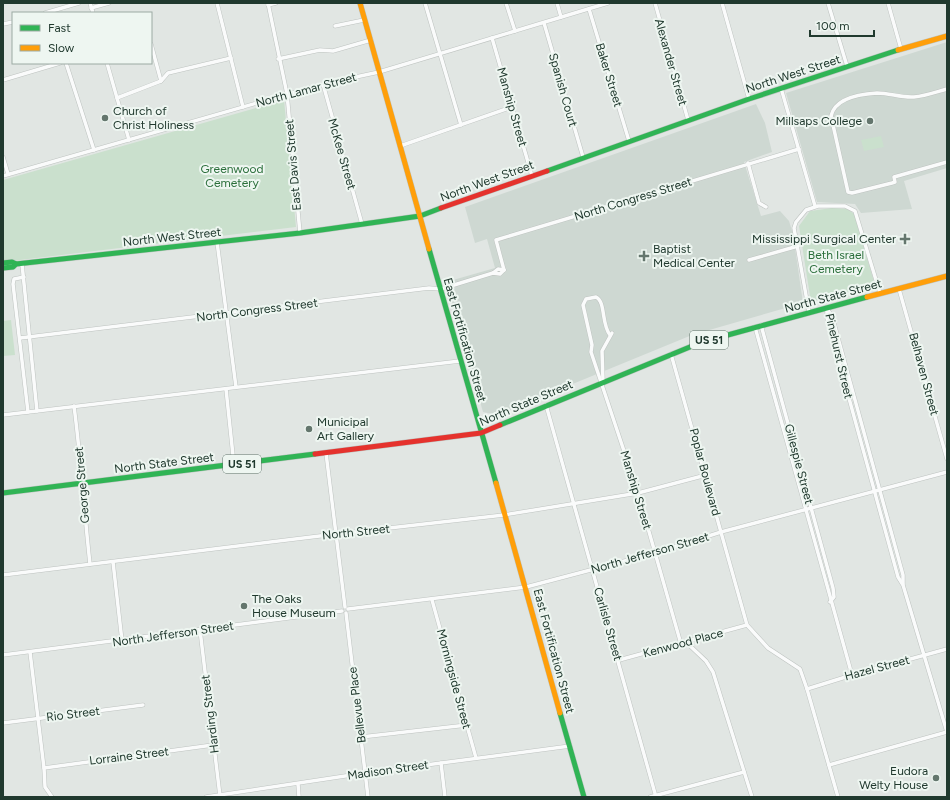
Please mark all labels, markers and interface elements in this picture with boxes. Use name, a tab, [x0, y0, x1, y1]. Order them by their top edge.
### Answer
legend	[12, 12, 152, 64]
scale bar	[810, 12, 874, 38]
street label: Alexander Street	[652, 17, 690, 108]
text: 100 m	[816, 19, 850, 33]
text: Fast	[48, 21, 71, 35]
text: Slow	[48, 41, 75, 55]
street label: Baker Street	[593, 41, 626, 109]
street label: Spanish Court	[546, 51, 580, 129]
street label: North West Street	[744, 52, 843, 96]
street label: Manship Street	[494, 66, 530, 149]
street label: North Lamar Street	[254, 70, 358, 110]
place label: Church of Christ Holiness	[113, 104, 195, 132]
marker: Church of Christ Holiness	[100, 113, 110, 123]
place label: Millsaps College	[775, 114, 862, 128]
marker: Millsaps College	[865, 116, 875, 126]
street label: McKee Street	[325, 117, 359, 192]
street label: East Davis Street	[282, 118, 304, 211]
street label: North West Street	[438, 157, 536, 204]
park label: Greenwood Cemetery	[200, 162, 264, 190]
street label: North Congress Street	[573, 174, 694, 224]
street label: North West Street	[122, 225, 222, 249]
place label: Mississippi Surgical Center	[752, 232, 896, 246]
marker: Mississippi Surgical Center	[899, 233, 911, 245]
place label: Baptist Medical Center	[653, 242, 735, 270]
park label: Beth Israel Cemetery	[808, 248, 864, 276]
marker: Baptist Medical Center	[638, 250, 650, 262]
street label: East Fortification Street	[441, 276, 490, 404]
street label: North State Street	[783, 276, 884, 316]
street label: North Congress Street	[195, 296, 319, 324]
street label: Pinehurst Street	[822, 312, 856, 400]
road number: US 51	[690, 331, 728, 349]
street label: Belhaven Street	[906, 331, 942, 417]
street label: North State Street	[477, 377, 575, 429]
place label: Municipal Art Gallery	[317, 415, 375, 443]
street label: Gillespie Street	[782, 422, 817, 506]
marker: Municipal Art Gallery	[304, 424, 314, 434]
street label: Poplar Boulevard	[687, 427, 723, 517]
street label: George Street	[72, 446, 92, 524]
street label: Manship Street	[617, 449, 655, 532]
street label: North State Street	[113, 450, 215, 476]
road number: US 51	[223, 455, 261, 473]
street label: North Street	[321, 521, 391, 543]
street label: North Jefferson Street	[589, 529, 711, 577]
street label: Carlisle Street	[591, 586, 625, 663]
street label: East Fortification Street	[531, 587, 578, 715]
place label: The Oaks House Museum	[252, 592, 336, 620]
marker: The Oaks House Museum	[239, 601, 249, 611]
street label: North Jefferson Street	[111, 618, 235, 649]
street label: Kenwood Place	[641, 625, 725, 660]
street label: Morningside Street	[434, 627, 474, 731]
street label: Hazel Street	[843, 652, 912, 683]
street label: Bellevue Place	[345, 666, 369, 744]
street label: Harding Street	[198, 673, 222, 754]
street label: Rio Street	[45, 704, 101, 724]
street label: Lorraine Street	[88, 744, 170, 768]
street label: Madison Street	[346, 757, 430, 783]
place label: Eudora Welty House	[859, 764, 928, 792]
marker: Eudora Welty House	[931, 773, 941, 783]

